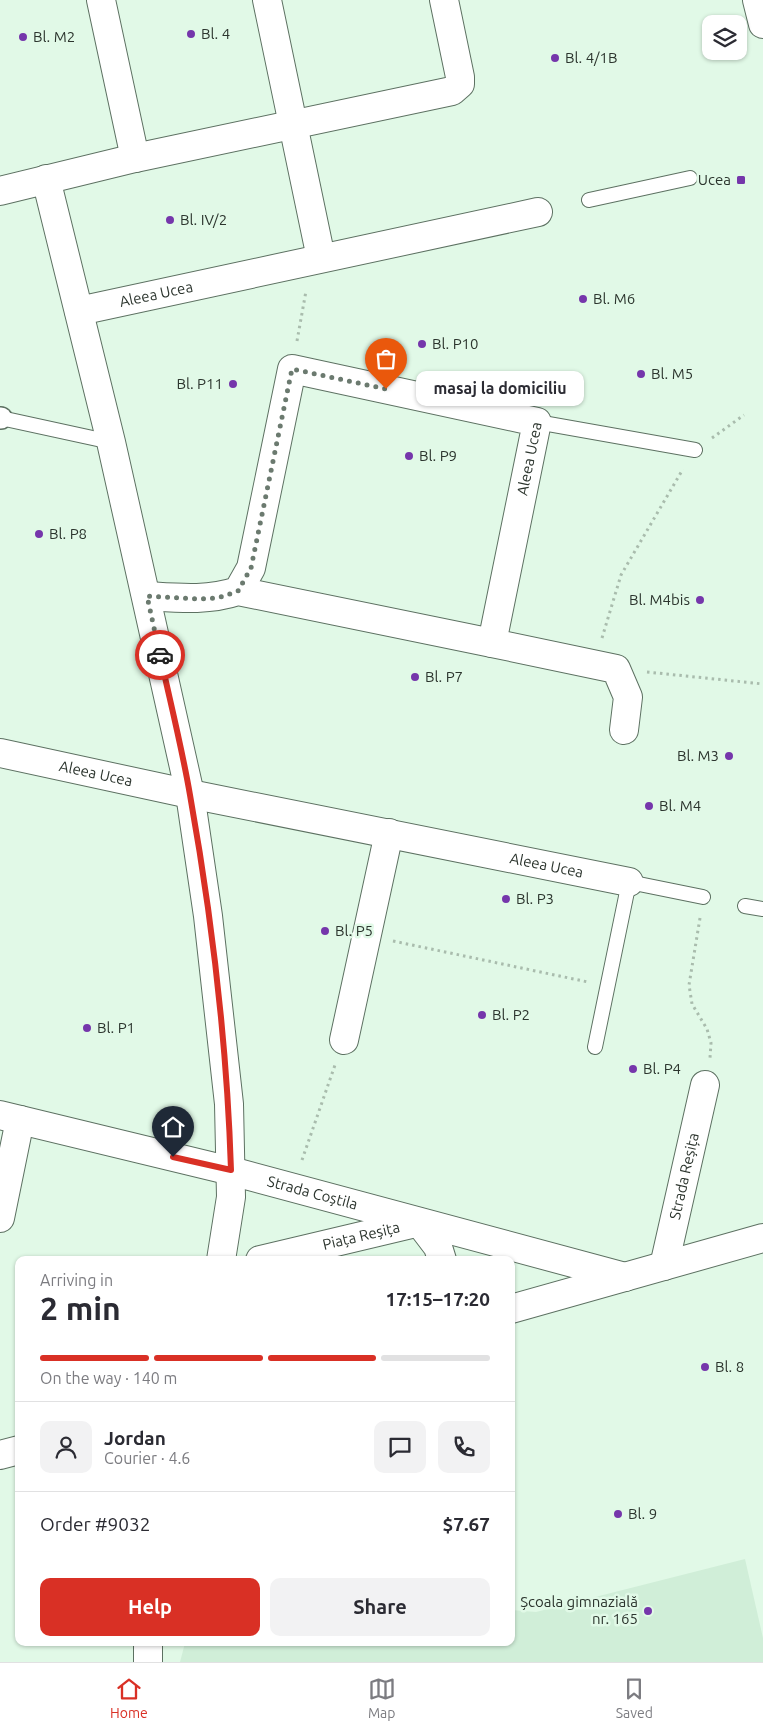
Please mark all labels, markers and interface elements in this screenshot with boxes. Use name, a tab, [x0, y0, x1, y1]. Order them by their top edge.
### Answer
map controls	[702, 15, 747, 60]
button: layers	[702, 15, 747, 60]
place label: Bl. 4	[201, 25, 230, 42]
place label: Bl. M2	[33, 28, 75, 45]
marker: Bl. 4	[185, 28, 197, 40]
marker: Bl. M2	[17, 31, 29, 43]
place label: Bl. 4/1B	[565, 49, 618, 66]
marker: Bl. 4/1B	[549, 52, 561, 64]
place label: Ucea	[698, 171, 731, 188]
marker: Ucea	[735, 174, 747, 186]
place label: Bl. IV/2	[180, 211, 227, 228]
marker: Bl. IV/2	[164, 214, 176, 226]
street label: Aleea Ucea	[118, 278, 194, 310]
place label: Bl. M6	[593, 290, 635, 307]
marker: Bl. M6	[577, 293, 589, 305]
place label: Bl. P10	[432, 335, 479, 352]
pin	[365, 338, 407, 389]
marker: Bl. P10	[416, 338, 428, 350]
icon: bag	[372, 345, 400, 373]
place label: Bl. M5	[651, 365, 693, 382]
marker: Bl. M5	[635, 368, 647, 380]
callout: masaj la domiciliu	[416, 372, 584, 406]
place label: Bl. P11	[176, 375, 223, 392]
marker: Bl. P11	[227, 378, 239, 390]
text: masaj la domiciliu	[433, 379, 567, 397]
street label: Aleea Ucea	[513, 420, 545, 497]
place label: Bl. P9	[419, 447, 457, 464]
marker: Bl. P9	[403, 450, 415, 462]
place label: Bl. P8	[49, 525, 87, 542]
marker: Bl. P8	[33, 528, 45, 540]
place label: Bl. M4bis	[629, 591, 690, 608]
marker: Bl. M4bis	[694, 594, 706, 606]
courier	[135, 630, 185, 680]
icon: car	[146, 641, 174, 669]
place label: Bl. P7	[425, 668, 463, 685]
marker: Bl. P7	[409, 671, 421, 683]
place label: Bl. M3	[677, 747, 719, 764]
marker: Bl. M3	[723, 750, 735, 762]
street label: Aleea Ucea	[58, 757, 134, 789]
place label: Bl. M4	[659, 797, 701, 814]
marker: Bl. M4	[643, 800, 655, 812]
street label: Aleea Ucea	[508, 849, 585, 881]
place label: Bl. P3	[516, 890, 554, 907]
marker: Bl. P3	[500, 893, 512, 905]
place label: Bl. P5	[335, 922, 373, 939]
marker: Bl. P5	[319, 925, 331, 937]
place label: Bl. P2	[492, 1006, 530, 1023]
marker: Bl. P2	[476, 1009, 488, 1021]
place label: Bl. P1	[97, 1019, 135, 1036]
marker: Bl. P1	[81, 1022, 93, 1034]
place label: Bl. P4	[643, 1060, 681, 1077]
marker: Bl. P4	[627, 1063, 639, 1075]
pin	[152, 1106, 194, 1157]
icon: home	[159, 1113, 187, 1141]
street label: Strada Reșița	[666, 1131, 702, 1221]
street label: Strada Coștila	[266, 1172, 360, 1213]
street label: Piața Reșița	[321, 1218, 401, 1253]
text: Arriving in	[40, 1271, 113, 1289]
text: 17:15–17:20	[385, 1288, 490, 1310]
text: 2 min	[40, 1290, 121, 1326]
place label: Bl. 8	[715, 1358, 744, 1375]
marker: Bl. 8	[699, 1361, 711, 1373]
text: On the way · 140 m	[40, 1369, 177, 1387]
button: person	[40, 1421, 92, 1473]
button: chat	[374, 1421, 426, 1473]
button: phone	[438, 1421, 490, 1473]
text: Jordan	[104, 1427, 166, 1449]
text: Courier · 4.6	[104, 1449, 190, 1467]
place label: Bl. 9	[628, 1505, 657, 1522]
marker: Bl. 9	[612, 1508, 624, 1520]
text: Order #9032	[40, 1513, 150, 1535]
text: $7.67	[442, 1513, 490, 1535]
button: Help	[40, 1578, 260, 1636]
button: Share	[270, 1578, 490, 1636]
place label: Școala gimnazială nr. 165	[520, 1593, 638, 1627]
marker: Școala gimnazială nr. 165	[642, 1605, 654, 1617]
tab: Home	[110, 1675, 148, 1721]
tab: Map	[368, 1675, 396, 1721]
tab: Saved	[616, 1675, 653, 1721]

